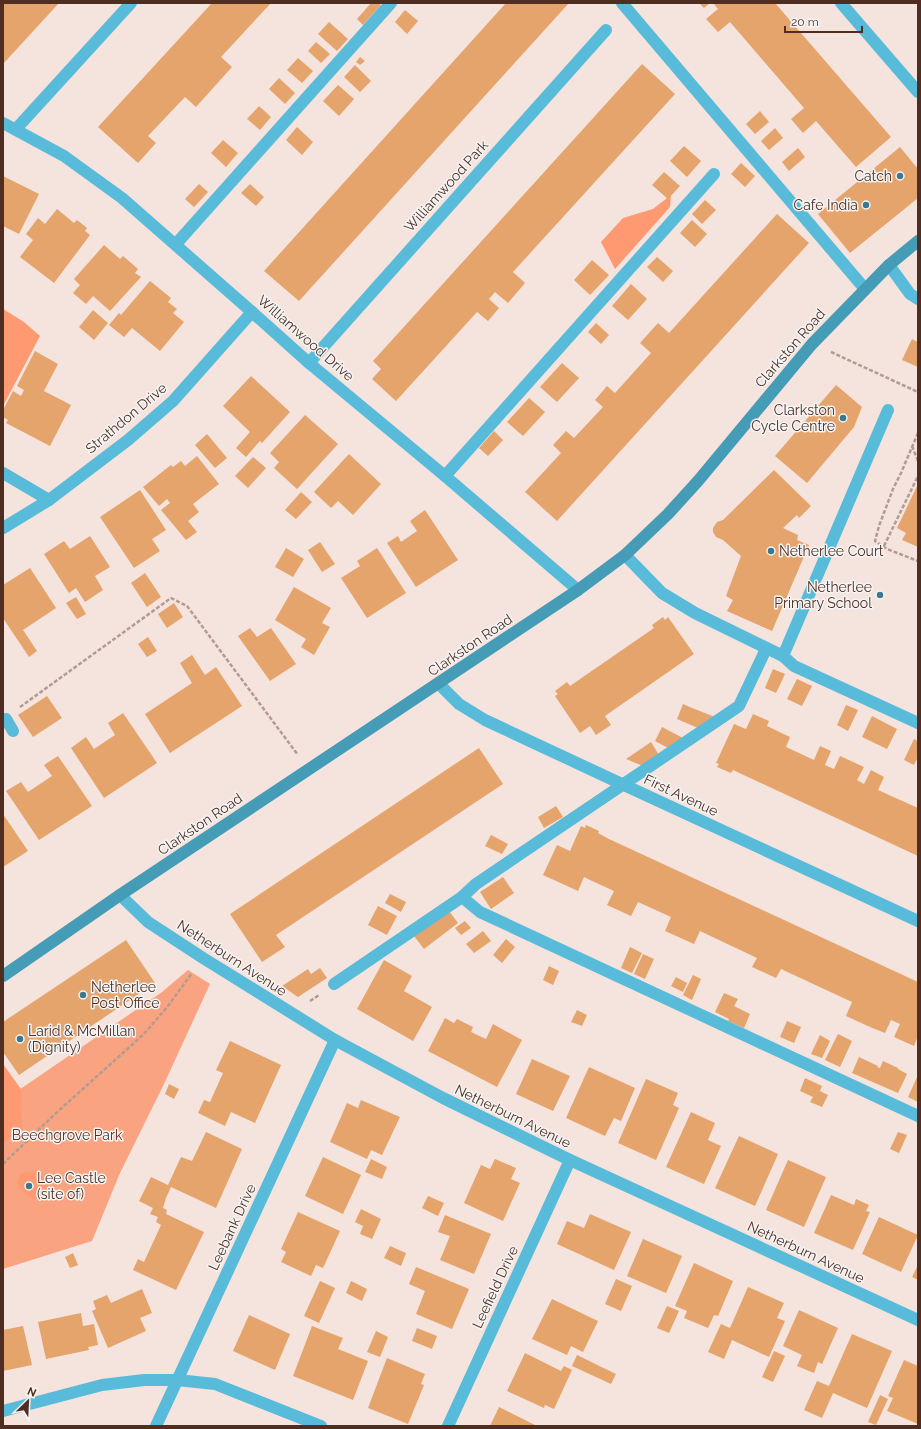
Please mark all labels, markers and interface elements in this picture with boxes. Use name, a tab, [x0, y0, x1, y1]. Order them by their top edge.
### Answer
scale bar	[785, 8, 862, 34]
text: 20 m	[791, 15, 819, 29]
street label: Williamwood Park	[401, 137, 492, 235]
place label: Catch	[854, 168, 892, 184]
marker: Catch	[895, 171, 905, 181]
place label: Cafe India	[794, 197, 858, 213]
marker: Cafe India	[861, 200, 871, 210]
street label: Williamwood Drive	[255, 292, 357, 384]
street label: Clarkston Road	[752, 306, 828, 390]
street label: Strathdon Drive	[82, 380, 170, 456]
place label: Clarkston Cycle Centre	[751, 402, 835, 434]
marker: Clarkston Cycle Centre	[838, 413, 848, 423]
place label: Netherlee Court	[779, 543, 884, 559]
marker: Netherlee Court	[766, 546, 776, 556]
place label: Netherlee Primary School	[774, 579, 872, 611]
marker: Netherlee Primary School	[875, 590, 885, 600]
street label: Clarkston Road	[425, 611, 515, 679]
street label: First Avenue	[641, 771, 721, 819]
street label: Clarkston Road	[155, 790, 245, 858]
street label: Netherburn Avenue	[174, 917, 290, 999]
place label: Netherlee Post Office	[91, 979, 160, 1011]
marker: Netherlee Post Office	[78, 990, 88, 1000]
place label: Larid & McMillan (Dignity)	[28, 1023, 136, 1055]
marker: Larid & McMillan (Dignity)	[15, 1034, 25, 1044]
street label: Netherburn Avenue	[452, 1081, 574, 1151]
park label: Beechgrove Park	[12, 1127, 123, 1143]
place label: Lee Castle (site of)	[37, 1170, 106, 1202]
marker: Lee Castle (site of)	[24, 1181, 34, 1191]
street label: Leebank Drive	[205, 1181, 259, 1273]
street label: Netherburn Avenue	[745, 1218, 867, 1286]
street label: Leefield Drive	[469, 1243, 521, 1331]
north arrow	[8, 1381, 48, 1421]
text: N	[25, 1385, 38, 1400]

